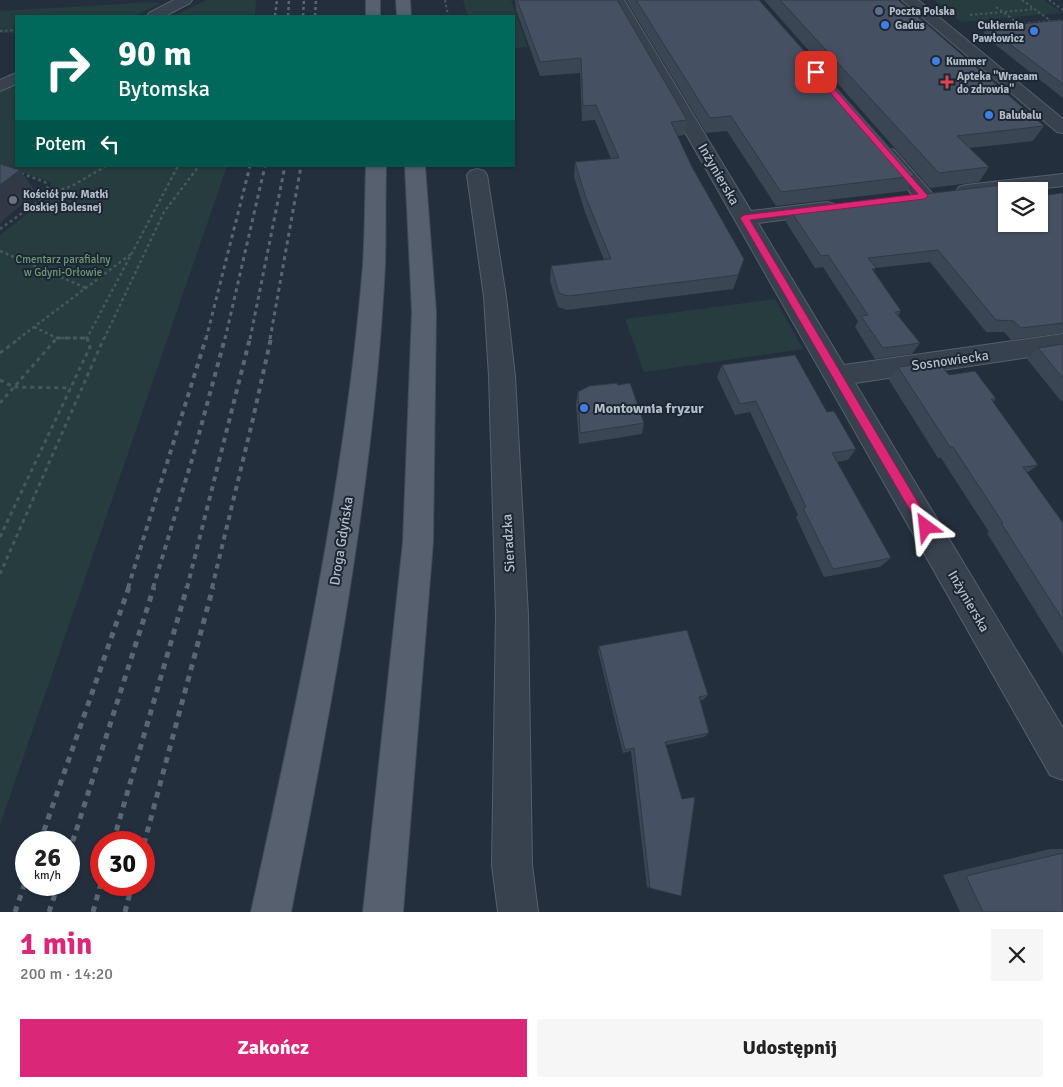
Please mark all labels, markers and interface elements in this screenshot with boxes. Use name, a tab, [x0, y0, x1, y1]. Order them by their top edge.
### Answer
marker: Poczta Polska	[873, 5, 885, 17]
place label: Poczta Polska	[889, 5, 955, 18]
marker: Gadus	[879, 19, 891, 31]
place label: Gadus	[895, 19, 925, 32]
place label: Cukiernia Pawłowicz	[972, 19, 1024, 45]
marker: Cukiernia Pawłowicz	[1028, 25, 1040, 37]
text: 90 m	[118, 32, 192, 75]
icon: right	[35, 35, 100, 100]
pin	[795, 51, 837, 93]
marker: Kummer	[930, 55, 942, 67]
place label: Kummer	[946, 55, 987, 68]
icon: arrive	[802, 58, 830, 86]
place label: Apteka ''Wracam do zdrowia''	[957, 70, 1038, 96]
text: Bytomska	[118, 75, 210, 102]
marker: Apteka ''Wracam do zdrowia''	[941, 76, 953, 88]
marker: Balubalu	[983, 109, 995, 121]
place label: Balubalu	[999, 109, 1042, 122]
icon: left	[96, 130, 124, 158]
text: Potem	[35, 132, 86, 156]
street label: Inżynierska	[694, 140, 743, 208]
map controls	[998, 182, 1048, 232]
button: layers	[998, 182, 1048, 232]
place label: Kościół pw. Matki Boskiej Bolesnej	[23, 188, 108, 214]
marker: Kościół pw. Matki Boskiej Bolesnej	[7, 194, 19, 206]
park label: Cmentarz parafialny w Gdyni-Orłowie	[16, 253, 111, 279]
street label: Sosnowiecka	[910, 347, 990, 374]
place label: Montownia fryzur	[594, 400, 704, 417]
marker: Montownia fryzur	[578, 402, 590, 414]
street label: Droga Gdyńska	[326, 495, 357, 587]
position arrow	[899, 500, 951, 552]
street label: Sieradzka	[498, 513, 519, 573]
street label: Inżynierska	[944, 567, 993, 635]
speed limit sign: 30	[90, 831, 155, 896]
text: 26	[34, 842, 61, 873]
text: km/h	[34, 868, 61, 883]
text: 1 min	[20, 926, 92, 963]
button: close	[991, 929, 1043, 981]
text: 200 m · 14:20	[20, 964, 113, 984]
button: Zakończ	[20, 1019, 527, 1077]
button: Udostępnij	[537, 1019, 1043, 1077]

